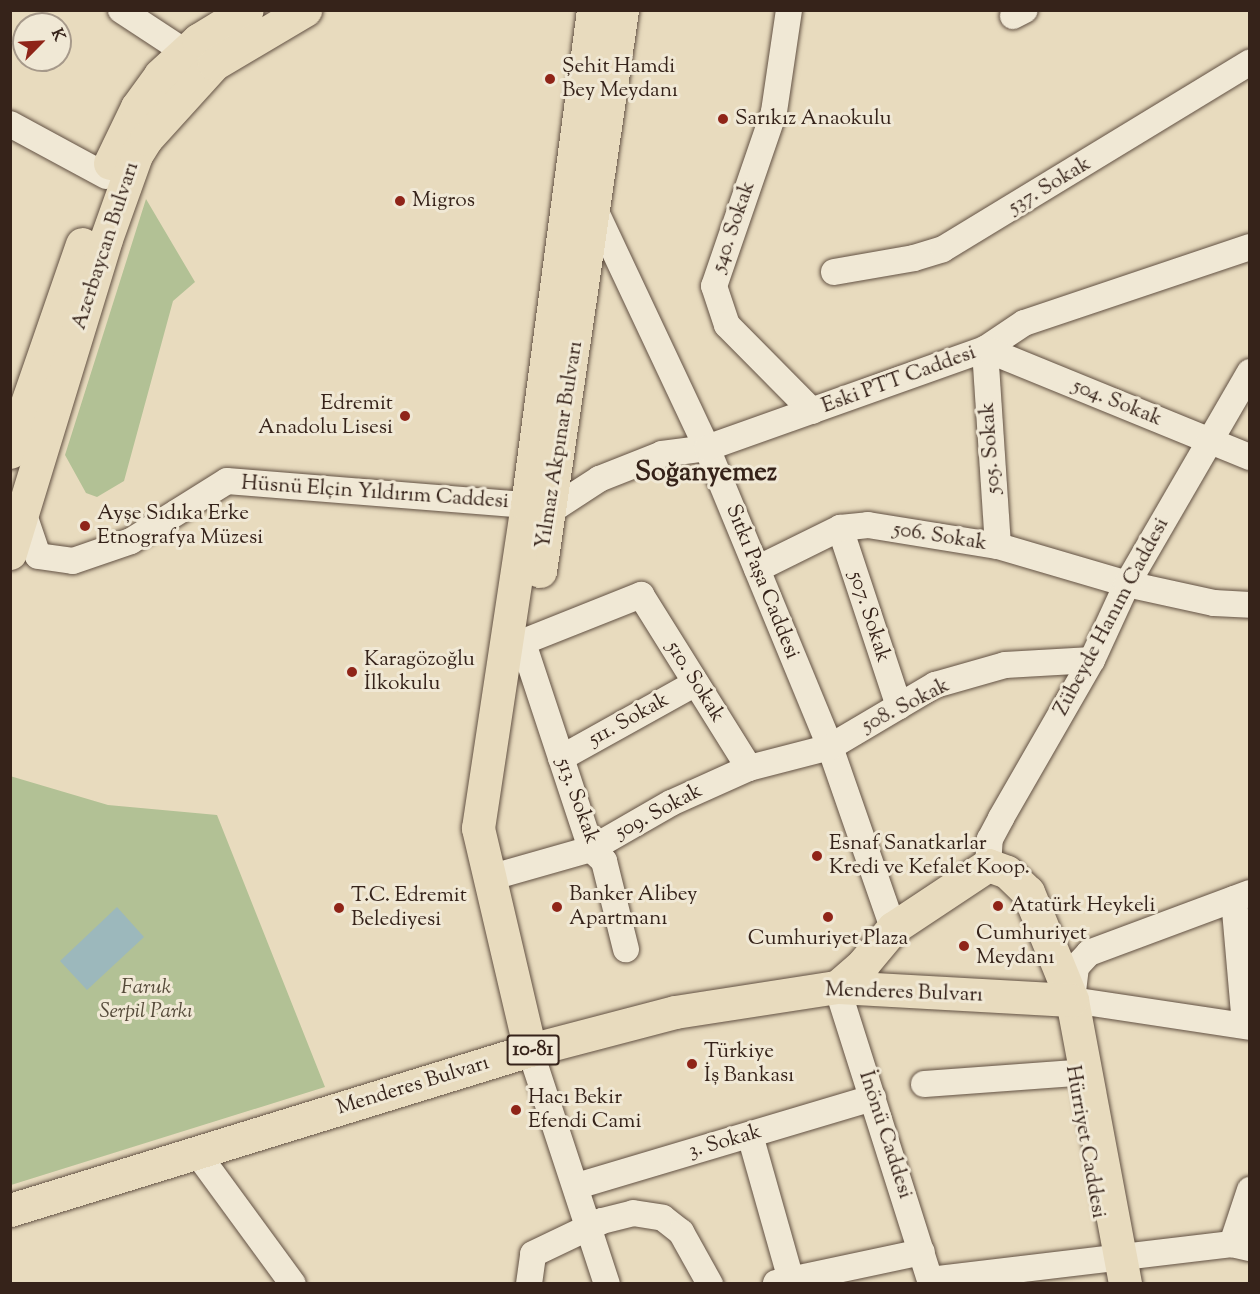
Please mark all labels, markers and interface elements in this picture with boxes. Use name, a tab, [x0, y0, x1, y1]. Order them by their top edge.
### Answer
north arrow	[12, 12, 72, 72]
text: K	[44, 25, 70, 45]
place label: Şehit Hamdi Bey Meydanı	[562, 54, 678, 104]
marker: Şehit Hamdi Bey Meydanı	[543, 72, 557, 86]
place label: Sarıkız Anaokulu	[735, 106, 892, 132]
marker: Sarıkız Anaokulu	[716, 112, 730, 126]
street label: 537. Sokak	[1004, 152, 1096, 220]
street label: Azerbaycan Bulvarı	[67, 159, 145, 333]
street label: 540. Sokak	[707, 178, 761, 276]
place label: Migros	[412, 188, 475, 214]
marker: Migros	[393, 194, 407, 208]
street label: Yılmaz Akpınar Bulvarı	[531, 339, 589, 551]
street label: Eski PTT Caddesi	[819, 340, 979, 420]
street label: 504. Sokak	[1069, 374, 1165, 432]
place label: Edremit Anadolu Lisesi	[258, 391, 393, 441]
street label: 505. Sokak	[975, 401, 1007, 495]
marker: Edremit Anadolu Lisesi	[398, 409, 412, 423]
district label: Soğanyemez	[635, 458, 777, 490]
street label: Hüsnü Elçin Yıldırım Caddesi	[240, 471, 510, 515]
place label: Ayşe Sıdıka Erke Etnografya Müzesi	[97, 501, 263, 551]
street label: Sıtkı Paşa Caddesi	[720, 501, 804, 663]
street label: Zübeyde Hanım Caddesi	[1049, 514, 1175, 720]
street label: 506. Sokak	[891, 517, 989, 557]
marker: Ayşe Sıdıka Erke Etnografya Müzesi	[78, 519, 92, 533]
street label: 507. Sokak	[842, 568, 896, 666]
street label: 510. Sokak	[660, 637, 730, 727]
place label: Karagözoğlu İlkokulu	[364, 647, 475, 697]
marker: Karagözoğlu İlkokulu	[345, 665, 359, 679]
street label: 508. Sokak	[858, 673, 954, 739]
street label: 511. Sokak	[585, 688, 673, 752]
street label: 513. Sokak	[550, 755, 604, 847]
street label: 509. Sokak	[611, 779, 707, 845]
place label: Esnaf Sanatkarlar Kredi ve Kefalet Koop.	[829, 831, 1030, 881]
marker: Esnaf Sanatkarlar Kredi ve Kefalet Koop.	[810, 849, 824, 863]
place label: Banker Alibey Apartmanı	[569, 882, 698, 932]
place label: T.C. Edremit Belediyesi	[351, 883, 467, 933]
place label: Atatürk Heykeli	[1010, 893, 1155, 919]
marker: Atatürk Heykeli	[991, 899, 1005, 913]
marker: Banker Alibey Apartmanı	[550, 900, 564, 914]
marker: T.C. Edremit Belediyesi	[332, 901, 346, 915]
marker: Cumhuriyet Plaza	[821, 910, 835, 924]
place label: Cumhuriyet Meydanı	[976, 921, 1087, 971]
place label: Cumhuriyet Plaza	[748, 926, 908, 952]
marker: Cumhuriyet Meydanı	[957, 939, 971, 953]
park label: Faruk Serpil Parkı	[99, 975, 193, 1025]
street label: Menderes Bulvarı	[825, 978, 983, 1008]
road number: 10-81	[506, 1033, 560, 1067]
place label: Türkiye İş Bankası	[704, 1039, 794, 1089]
street label: Menderes Bulvarı	[334, 1051, 492, 1121]
marker: Türkiye İş Bankası	[685, 1057, 699, 1071]
street label: Hürriyet Caddesi	[1059, 1063, 1111, 1221]
street label: İnönü Caddesi	[853, 1068, 917, 1202]
place label: Hacı Bekir Efendi Cami	[528, 1085, 641, 1135]
marker: Hacı Bekir Efendi Cami	[509, 1103, 523, 1117]
street label: 3. Sokak	[686, 1120, 764, 1164]

